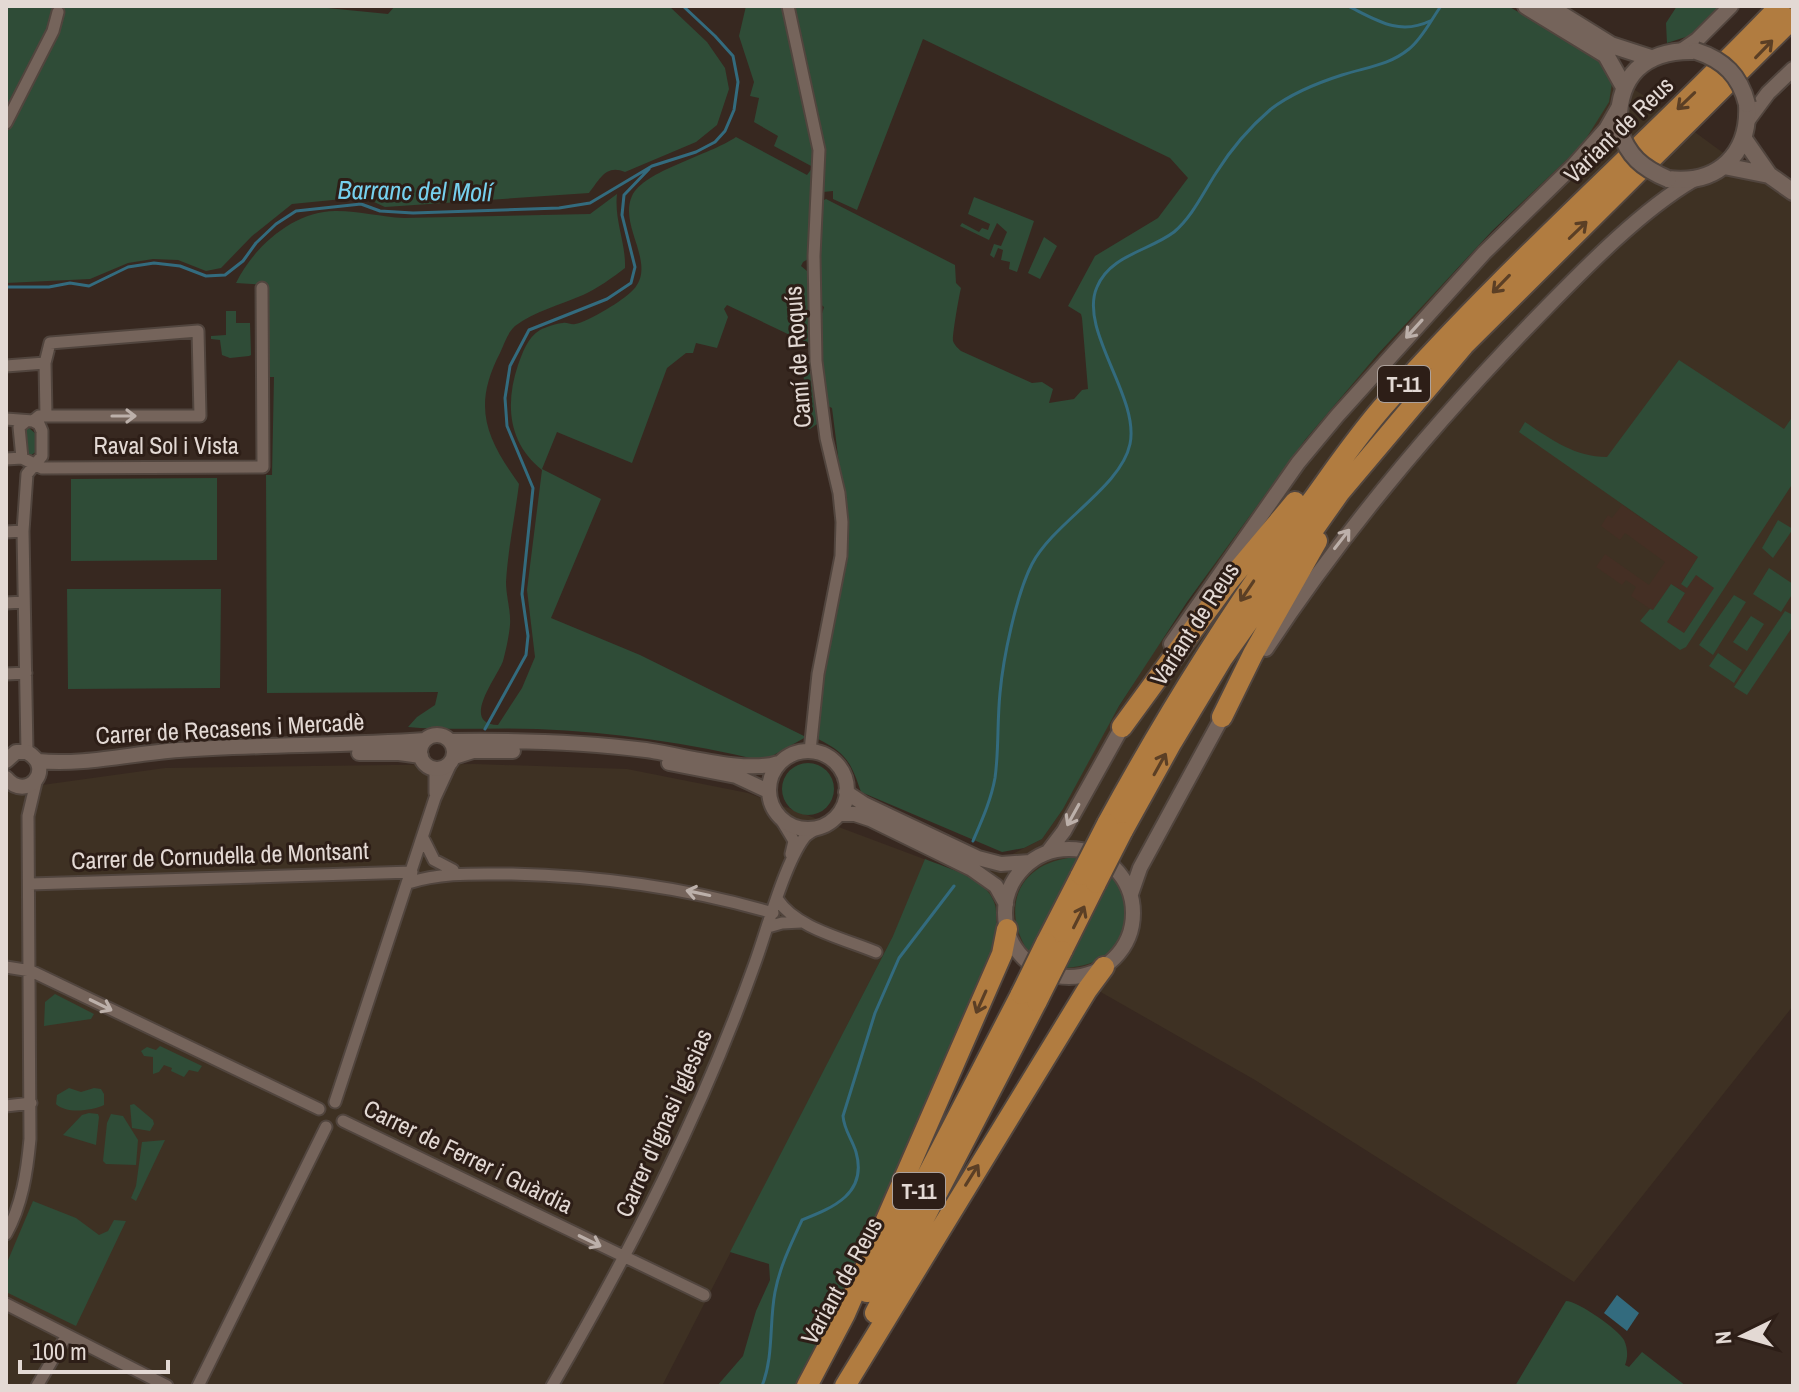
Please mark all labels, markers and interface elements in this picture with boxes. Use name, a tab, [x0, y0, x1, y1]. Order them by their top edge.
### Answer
one-way arrow	[1754, 39, 1773, 59]
street label: Variant de Reus	[1557, 69, 1680, 190]
one-way arrow	[1677, 91, 1696, 110]
water label: Barranc del Molí	[337, 172, 495, 209]
one-way arrow	[1568, 221, 1588, 240]
one-way arrow	[1492, 273, 1510, 293]
street label: Camí de Roquís	[776, 285, 818, 429]
one-way arrow	[1405, 319, 1423, 339]
road number: T-11	[1378, 366, 1430, 402]
one-way arrow	[110, 408, 137, 424]
street label: Raval Sol i Vista	[93, 429, 239, 461]
one-way arrow	[1334, 529, 1351, 550]
street label: Variant de Reus	[1142, 556, 1246, 691]
one-way arrow	[1238, 580, 1255, 602]
street label: Carrer de Recasens i Mercadè	[95, 705, 365, 751]
one-way arrow	[1152, 752, 1168, 776]
one-way arrow	[1065, 802, 1080, 826]
street label: Carrer de Cornudella de Montsant	[71, 834, 370, 876]
one-way arrow	[686, 885, 711, 900]
one-way arrow	[1072, 906, 1088, 930]
one-way arrow	[973, 990, 988, 1014]
one-way arrow	[89, 998, 113, 1013]
street label: Carrer d'Ignasi Iglesias	[607, 1023, 719, 1222]
street label: Carrer de Ferrer i Guàrdia	[359, 1092, 578, 1221]
one-way arrow	[964, 1164, 980, 1187]
road number: T-11	[893, 1173, 945, 1209]
street label: Variant de Reus	[793, 1211, 889, 1350]
one-way arrow	[577, 1233, 601, 1249]
north arrow	[1703, 1296, 1783, 1376]
scale bar	[20, 1324, 168, 1374]
text: N	[1708, 1330, 1739, 1346]
text: 100 m	[32, 1335, 87, 1367]

